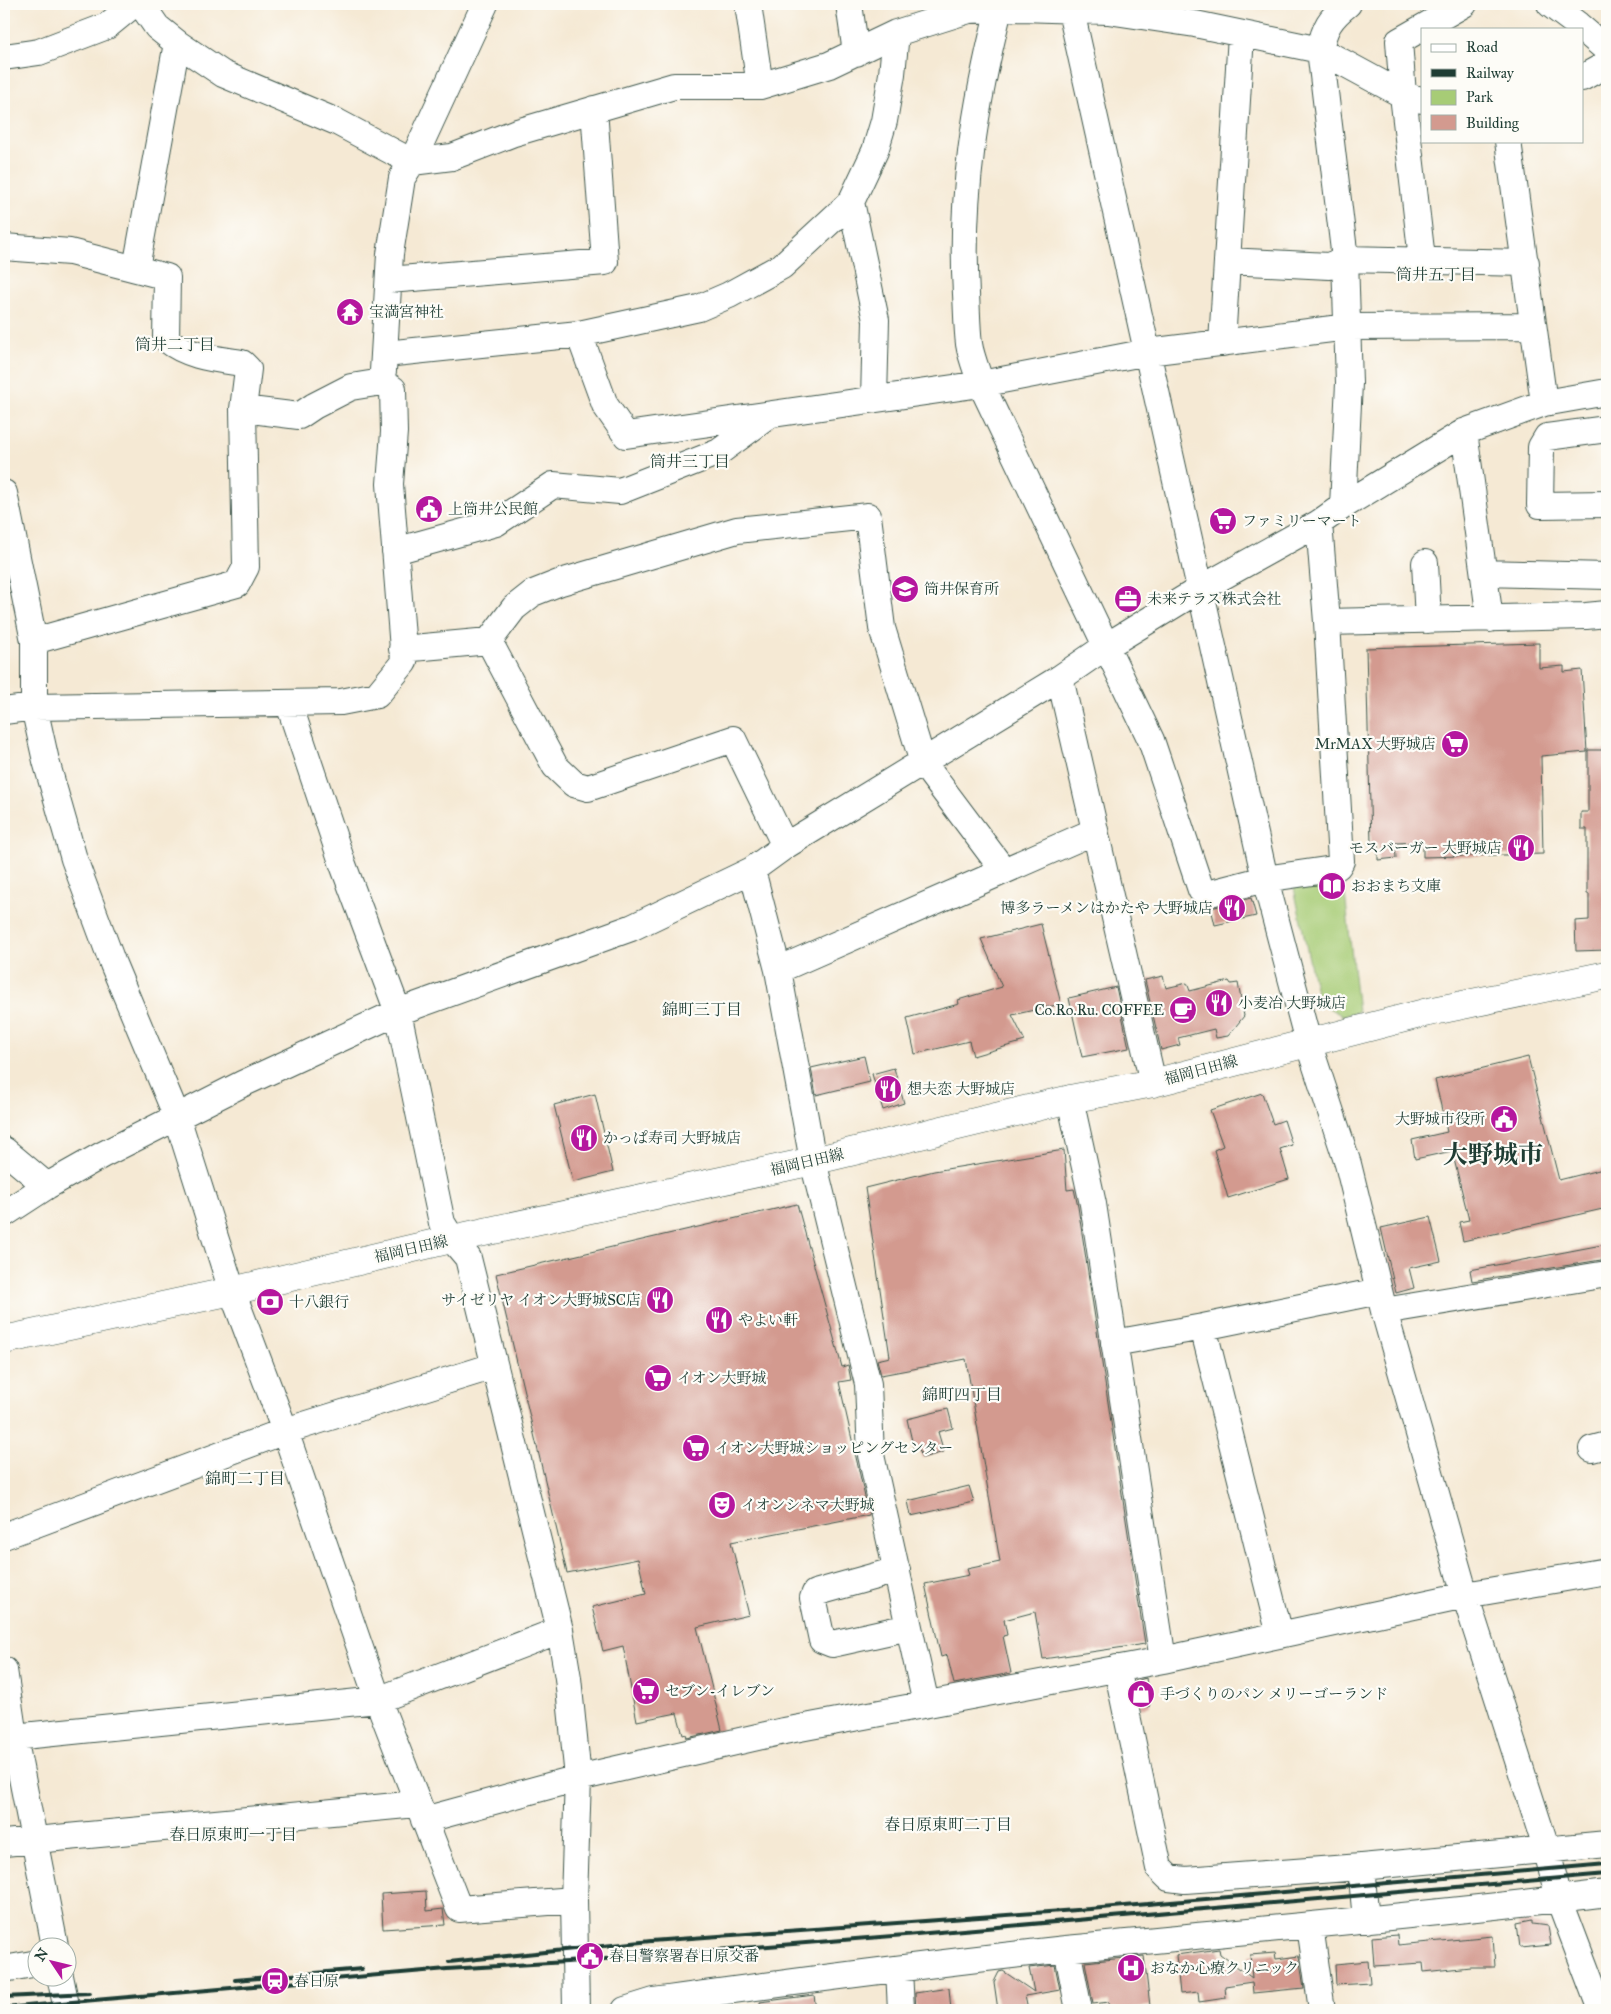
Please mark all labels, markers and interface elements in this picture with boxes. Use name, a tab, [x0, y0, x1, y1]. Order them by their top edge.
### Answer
legend	[1421, 28, 1584, 142]
text: Road	[1466, 38, 1498, 56]
text: Railway	[1466, 64, 1515, 82]
text: Park	[1466, 88, 1493, 106]
text: Building	[1466, 114, 1520, 132]
district label: 筒井五丁目	[1396, 265, 1476, 284]
temple icon: 宝満宮神社	[335, 297, 365, 327]
place label: 宝満宮神社	[369, 303, 444, 321]
district label: 筒井二丁目	[135, 335, 215, 354]
district label: 筒井三丁目	[650, 452, 730, 471]
public building icon: 上筒井公民館	[414, 494, 444, 524]
place label: 上筒井公民館	[448, 500, 538, 518]
supermarket icon: ファミリーマート	[1208, 506, 1238, 536]
place label: ファミリーマート	[1242, 512, 1362, 530]
school or university icon: 筒井保育所	[890, 574, 920, 604]
place label: 筒井保育所	[924, 580, 999, 598]
office icon: 未来テラス株式会社	[1113, 584, 1143, 614]
place label: 未来テラス株式会社	[1147, 590, 1282, 608]
supermarket icon: MrMAX 大野城店	[1440, 729, 1470, 759]
place label: MrMAX 大野城店	[1315, 735, 1436, 753]
restaurant icon: モスバーガー 大野城店	[1506, 833, 1536, 863]
place label: モスバーガー 大野城店	[1349, 839, 1502, 857]
library icon: おおまち文庫	[1317, 871, 1347, 901]
place label: おおまち文庫	[1351, 877, 1441, 895]
restaurant icon: 博多ラーメンはかたや 大野城店	[1217, 893, 1247, 923]
place label: 博多ラーメンはかたや 大野城店	[1001, 899, 1213, 917]
restaurant icon: 小麦冶 大野城店	[1204, 988, 1234, 1018]
place label: 小麦冶 大野城店	[1238, 994, 1346, 1012]
cafe icon: Co.Ro.Ru. COFFEE	[1168, 995, 1198, 1025]
district label: 錦町三丁目	[661, 1000, 742, 1019]
place label: Co.Ro.Ru. COFFEE	[1034, 1001, 1164, 1019]
street label: 福岡日田線	[1162, 1052, 1240, 1088]
restaurant icon: 想夫恋 大野城店	[873, 1074, 903, 1104]
place label: 想夫恋 大野城店	[907, 1080, 1015, 1098]
public building icon: 大野城市役所	[1489, 1104, 1519, 1134]
place label: 大野城市役所	[1395, 1110, 1485, 1128]
restaurant icon: かっぱ寿司 大野城店	[569, 1123, 599, 1153]
place label: かっぱ寿司 大野城店	[603, 1129, 741, 1147]
district label: 大野城市	[1443, 1139, 1543, 1170]
street label: 福岡日田線	[768, 1145, 846, 1179]
street label: 福岡日田線	[372, 1232, 450, 1266]
restaurant icon: サイゼリヤ イオン大野城SC店	[645, 1285, 675, 1315]
bank icon: 十八銀行	[255, 1287, 285, 1317]
place label: サイゼリヤ イオン大野城SC店	[441, 1291, 641, 1309]
place label: 十八銀行	[289, 1293, 349, 1311]
restaurant icon: やよい軒	[704, 1305, 734, 1335]
place label: やよい軒	[738, 1311, 798, 1329]
supermarket icon: イオン大野城	[643, 1363, 673, 1393]
place label: イオン大野城	[677, 1369, 767, 1387]
district label: 錦町四丁目	[921, 1385, 1002, 1404]
supermarket icon: イオン大野城ショッピングセンター	[681, 1433, 711, 1463]
place label: イオン大野城ショッピングセンター	[715, 1439, 953, 1457]
district label: 錦町二丁目	[204, 1469, 285, 1488]
theatre icon: イオンシネマ大野城	[707, 1490, 737, 1520]
place label: イオンシネマ大野城	[741, 1496, 875, 1514]
supermarket icon: セブン-イレブン	[631, 1676, 661, 1706]
shop icon: 手づくりのパン メリーゴーランド	[1126, 1679, 1156, 1709]
place label: セブン-イレブン	[665, 1682, 775, 1700]
place label: 手づくりのパン メリーゴーランド	[1160, 1685, 1388, 1703]
district label: 春日原東町二丁目	[884, 1815, 1012, 1834]
district label: 春日原東町一丁目	[169, 1825, 297, 1844]
north arrow	[28, 1936, 78, 1986]
public building icon: 春日警察署春日原交番	[575, 1941, 605, 1971]
text: N	[31, 1945, 52, 1965]
place label: 春日警察署春日原交番	[609, 1947, 759, 1965]
hospital icon: おなか心療クリニック	[1116, 1953, 1146, 1983]
place label: おなか心療クリニック	[1150, 1959, 1299, 1977]
station icon: 春日原	[260, 1966, 290, 1996]
place label: 春日原	[294, 1972, 339, 1990]

